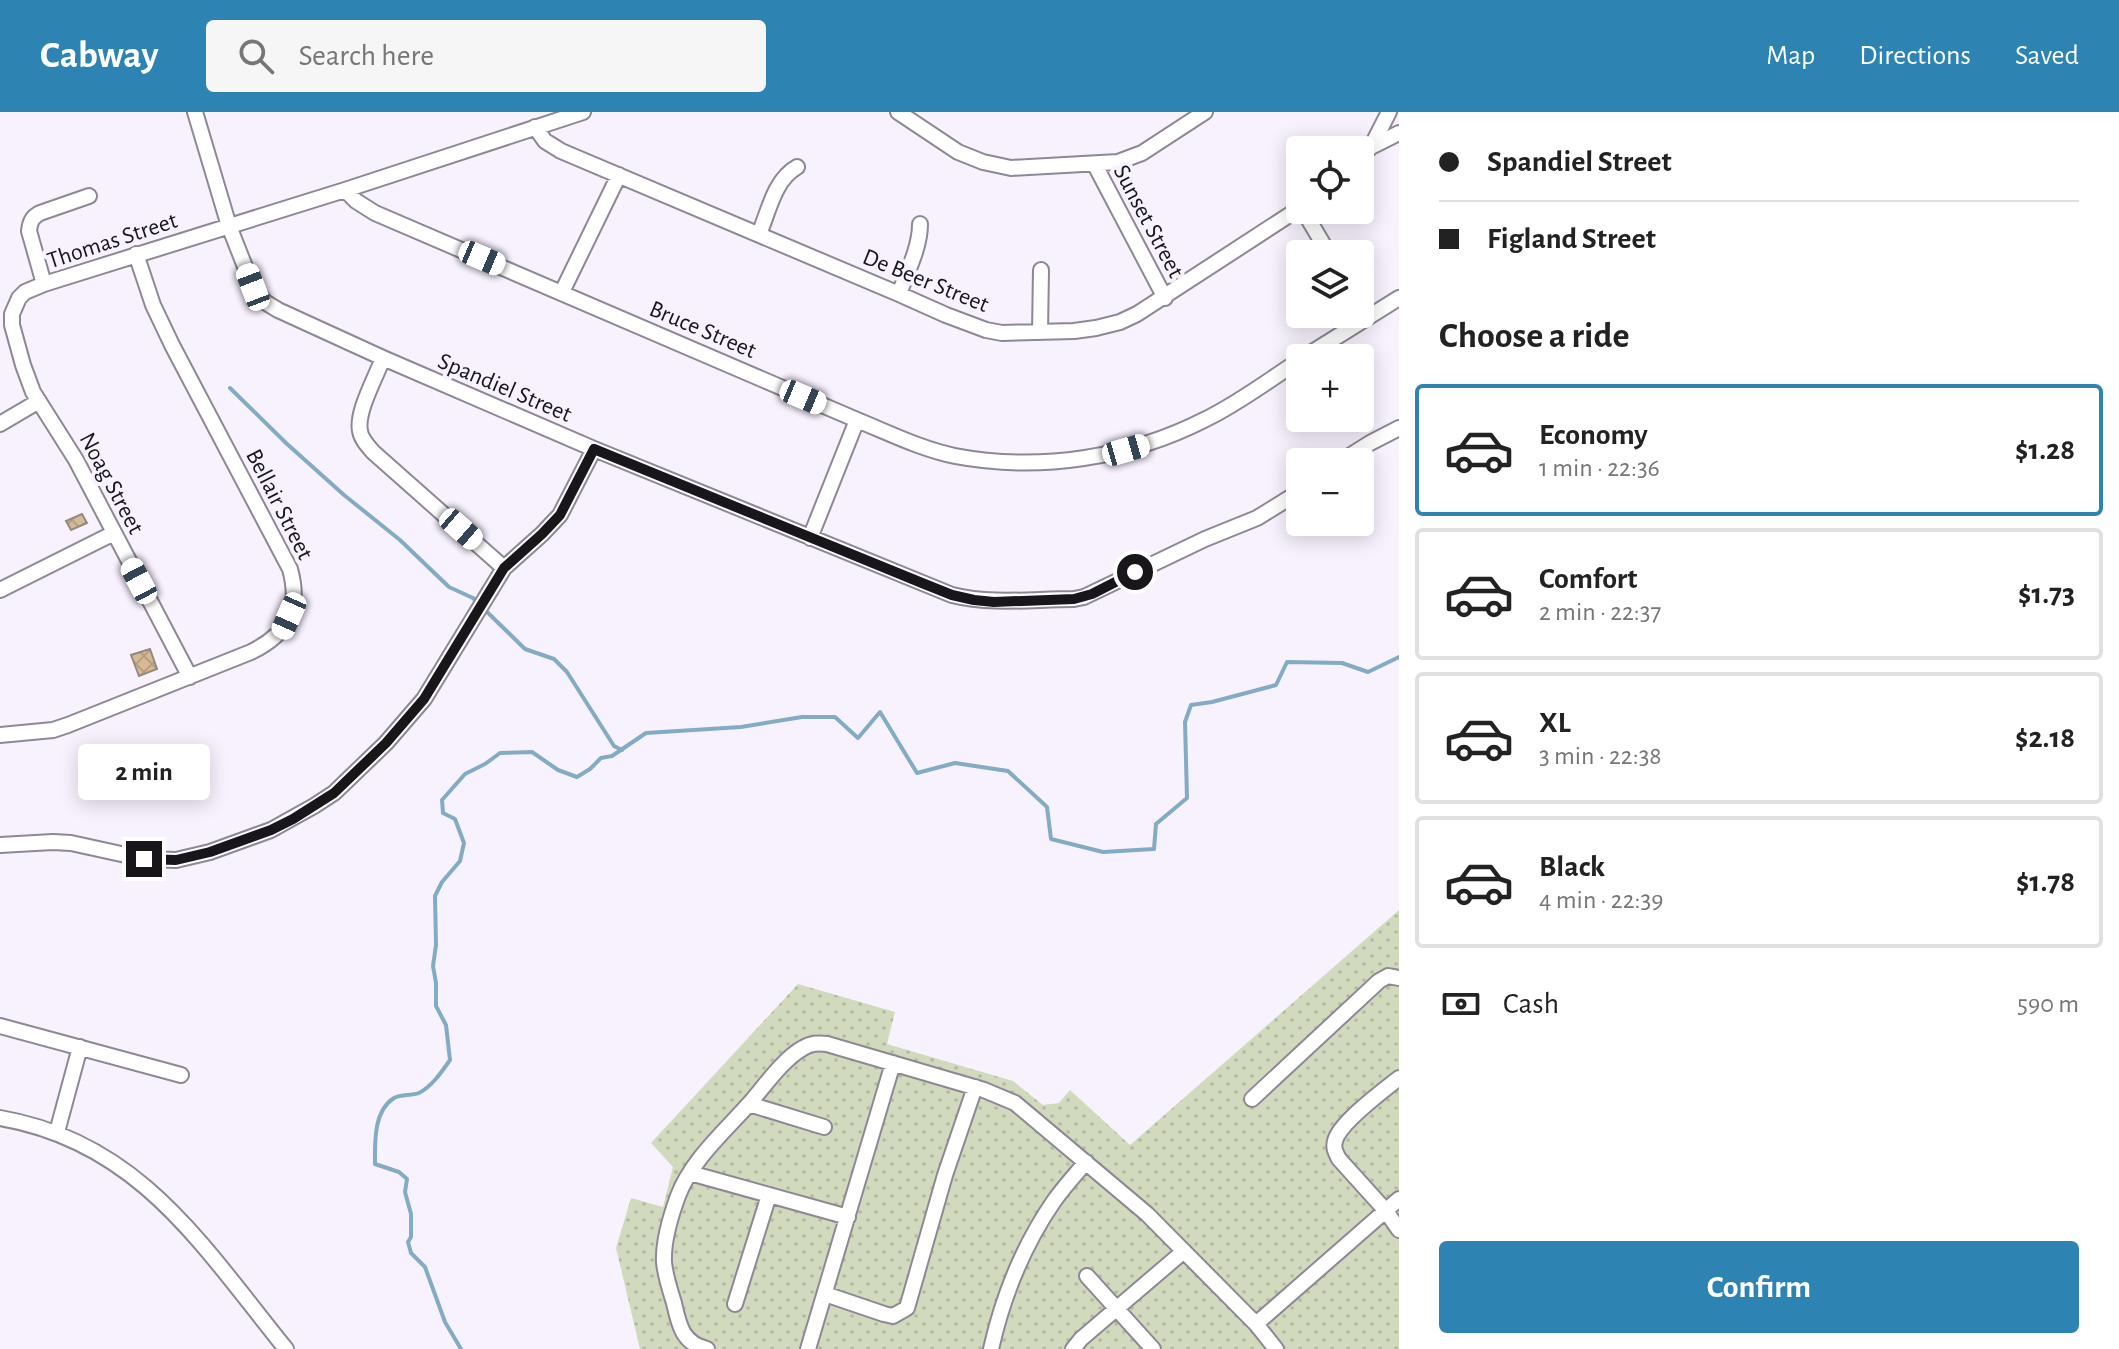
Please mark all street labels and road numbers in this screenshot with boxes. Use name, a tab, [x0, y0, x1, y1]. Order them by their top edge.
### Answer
street label: Sunset Street	[1108, 161, 1188, 282]
street label: Thomas Street	[44, 209, 181, 273]
street label: De Beer Street	[859, 245, 992, 317]
street label: Bruce Street	[646, 297, 760, 363]
street label: Spandiel Street	[434, 349, 575, 427]
street label: Noag Street	[74, 429, 148, 538]
street label: Bellair Street	[241, 445, 317, 564]

